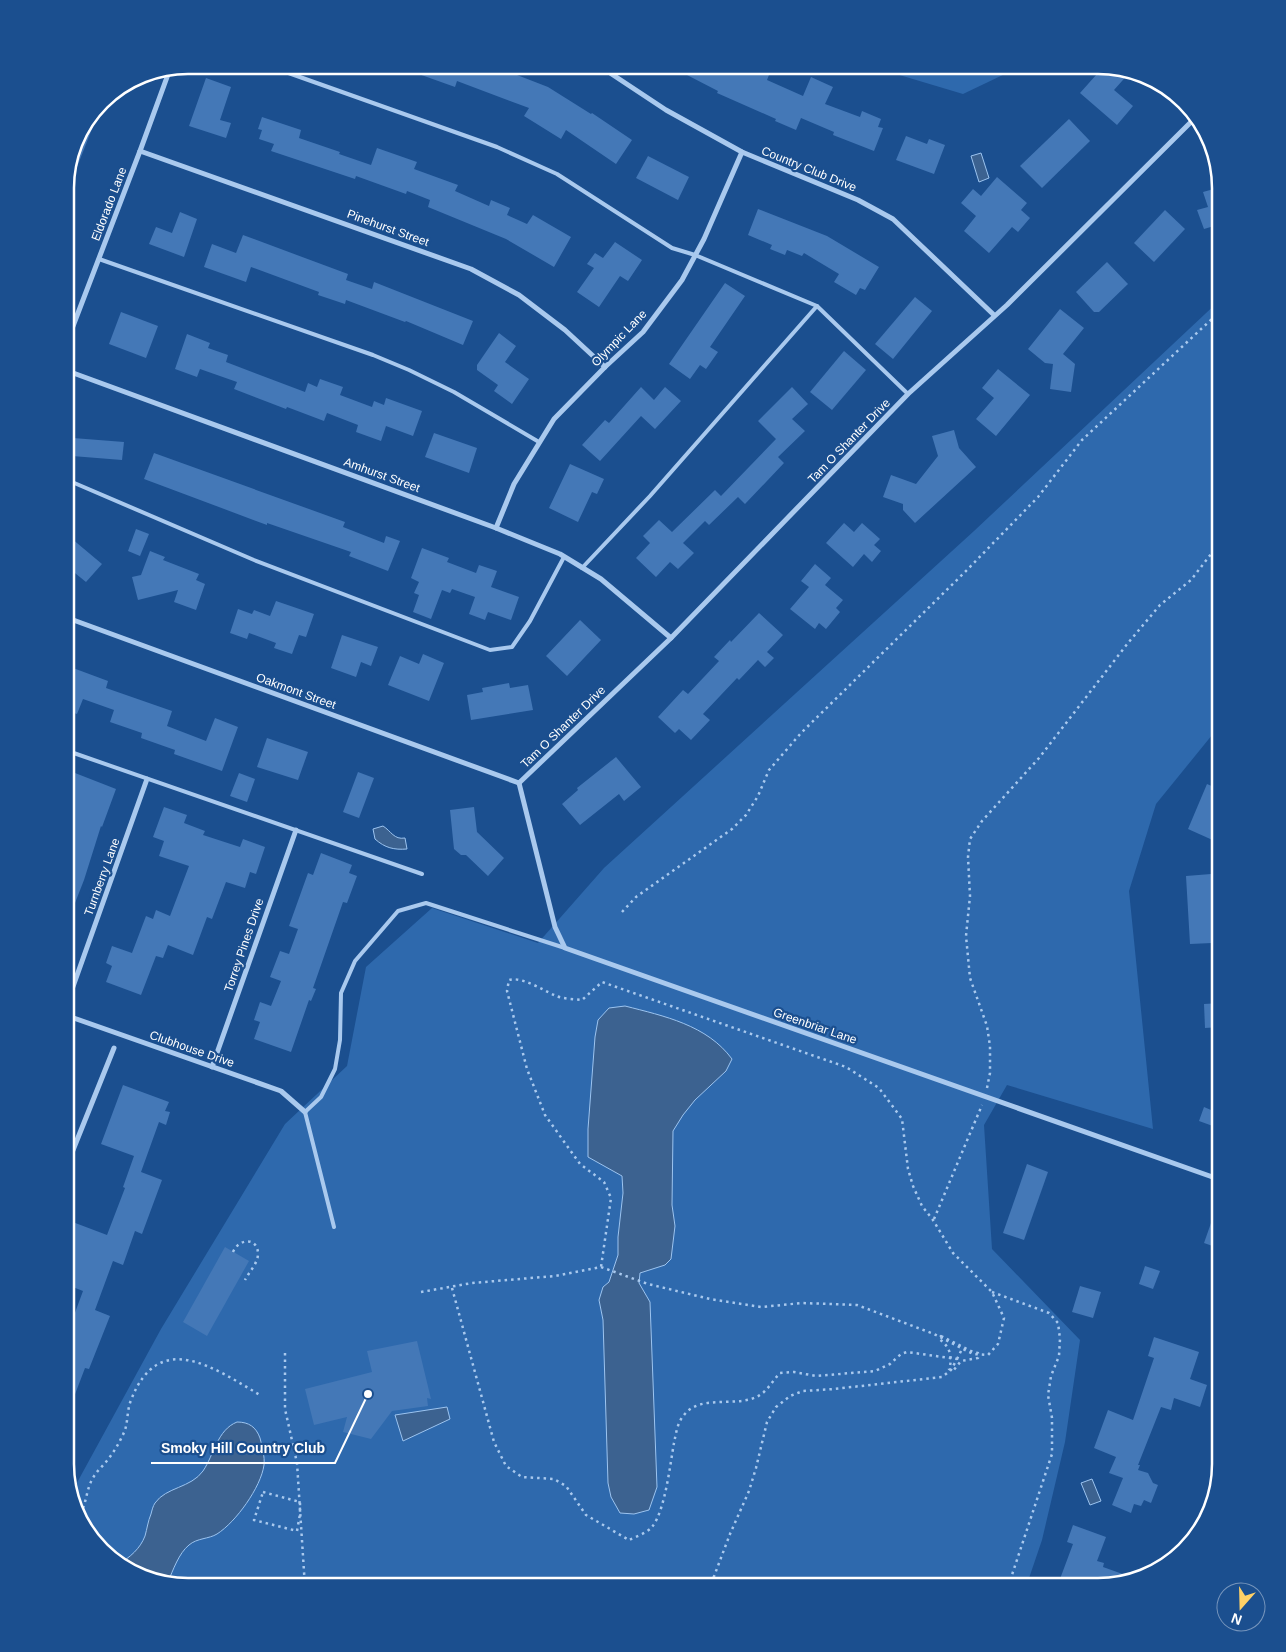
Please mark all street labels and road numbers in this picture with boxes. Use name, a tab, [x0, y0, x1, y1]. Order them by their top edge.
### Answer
street label: Country Club Drive	[759, 144, 859, 195]
street label: Eldorado Lane	[88, 165, 130, 243]
street label: Pinehurst Street	[345, 207, 431, 250]
street label: Olympic Lane	[588, 307, 650, 369]
street label: Tam O Shanter Drive	[805, 396, 893, 486]
street label: Amhurst Street	[342, 455, 423, 495]
street label: Oakmont Street	[254, 670, 338, 712]
street label: Tam O Shanter Drive	[518, 683, 608, 771]
street label: Turnberry Lane	[81, 836, 123, 918]
street label: Torrey Pines Drive	[221, 896, 267, 994]
street label: Greenbriar Lane	[771, 1005, 859, 1047]
street label: Clubhouse Drive	[148, 1028, 237, 1070]

